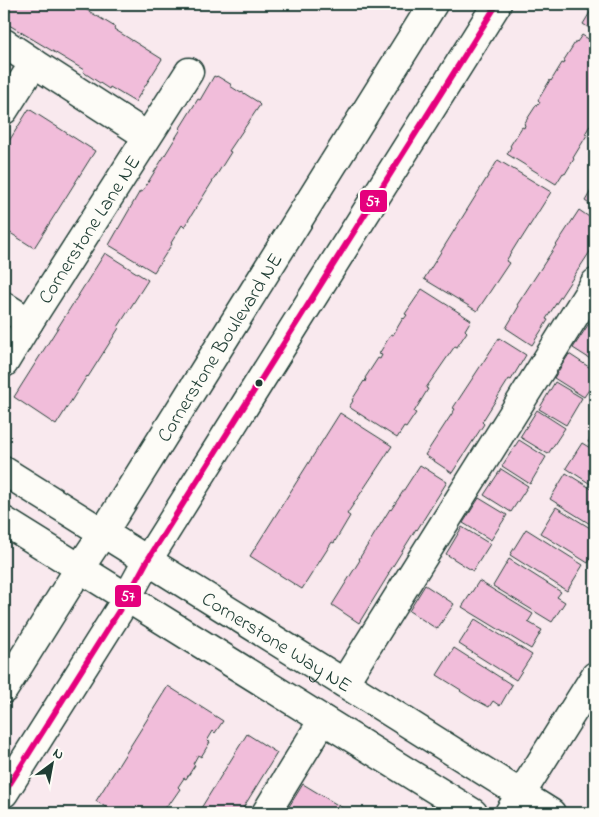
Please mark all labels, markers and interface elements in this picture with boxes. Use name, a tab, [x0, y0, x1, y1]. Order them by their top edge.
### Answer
street label: Cornerstone Lane NE	[32, 150, 149, 310]
line badge: 57	[359, 189, 388, 213]
text: 57	[366, 192, 380, 213]
street label: Cornerstone Boulevard NE	[151, 248, 291, 448]
unlabelled marker	[254, 378, 264, 388]
line badge: 57	[114, 584, 142, 608]
street label: Cornerstone Way NE	[195, 586, 357, 701]
text: 57	[121, 587, 135, 608]
north arrow	[28, 740, 78, 790]
text: N	[49, 743, 68, 766]

